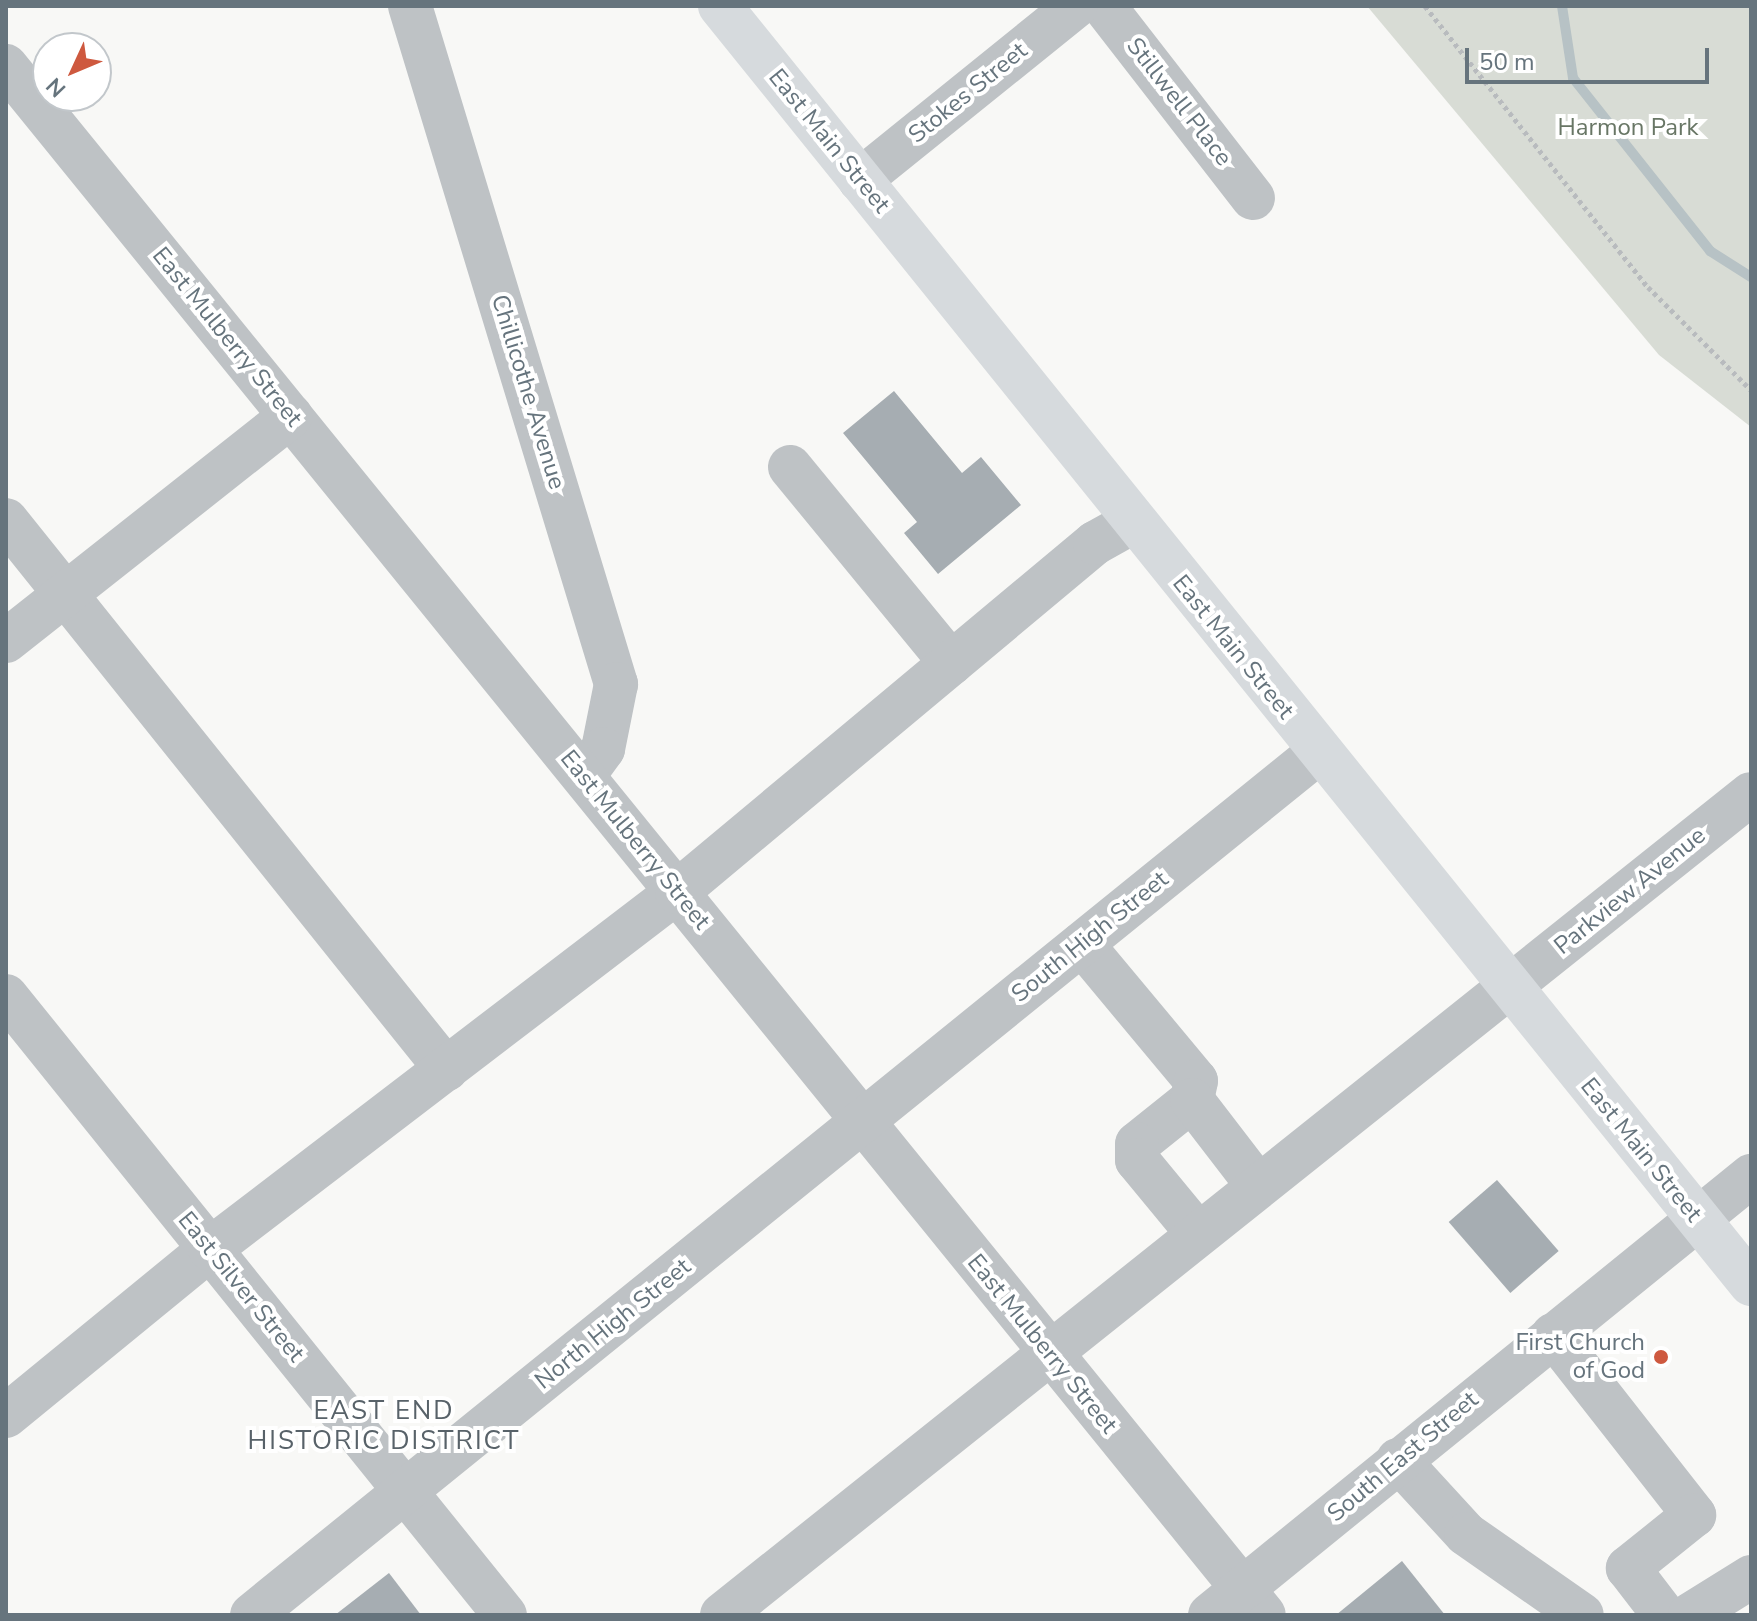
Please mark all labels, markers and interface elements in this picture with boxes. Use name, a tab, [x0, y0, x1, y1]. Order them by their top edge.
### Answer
north arrow	[32, 32, 112, 112]
street label: Stillwell Place	[1120, 32, 1238, 172]
scale bar	[1469, 32, 1713, 82]
street label: Stokes Street	[903, 36, 1033, 150]
text: 50 m	[1479, 46, 1535, 78]
street label: East Main Street	[762, 63, 896, 219]
text: N	[40, 71, 73, 104]
park label: Harmon Park	[1557, 114, 1699, 142]
street label: East Mulberry Street	[146, 242, 308, 432]
street label: Chillicothe Avenue	[485, 291, 571, 493]
street label: East Main Street	[1166, 569, 1300, 725]
street label: East Mulberry Street	[554, 745, 716, 935]
street label: Parkview Avenue	[1549, 821, 1711, 961]
street label: South High Street	[1006, 865, 1174, 1009]
street label: East Main Street	[1574, 1072, 1708, 1228]
street label: East Silver Street	[172, 1206, 310, 1368]
street label: East Mulberry Street	[961, 1249, 1123, 1439]
street label: North High Street	[529, 1252, 697, 1396]
place label: First Church of God	[1515, 1329, 1645, 1385]
marker: First Church of God	[1652, 1348, 1670, 1366]
street label: South East Street	[1322, 1386, 1484, 1528]
district label: EAST END HISTORIC DISTRICT	[248, 1395, 520, 1456]

